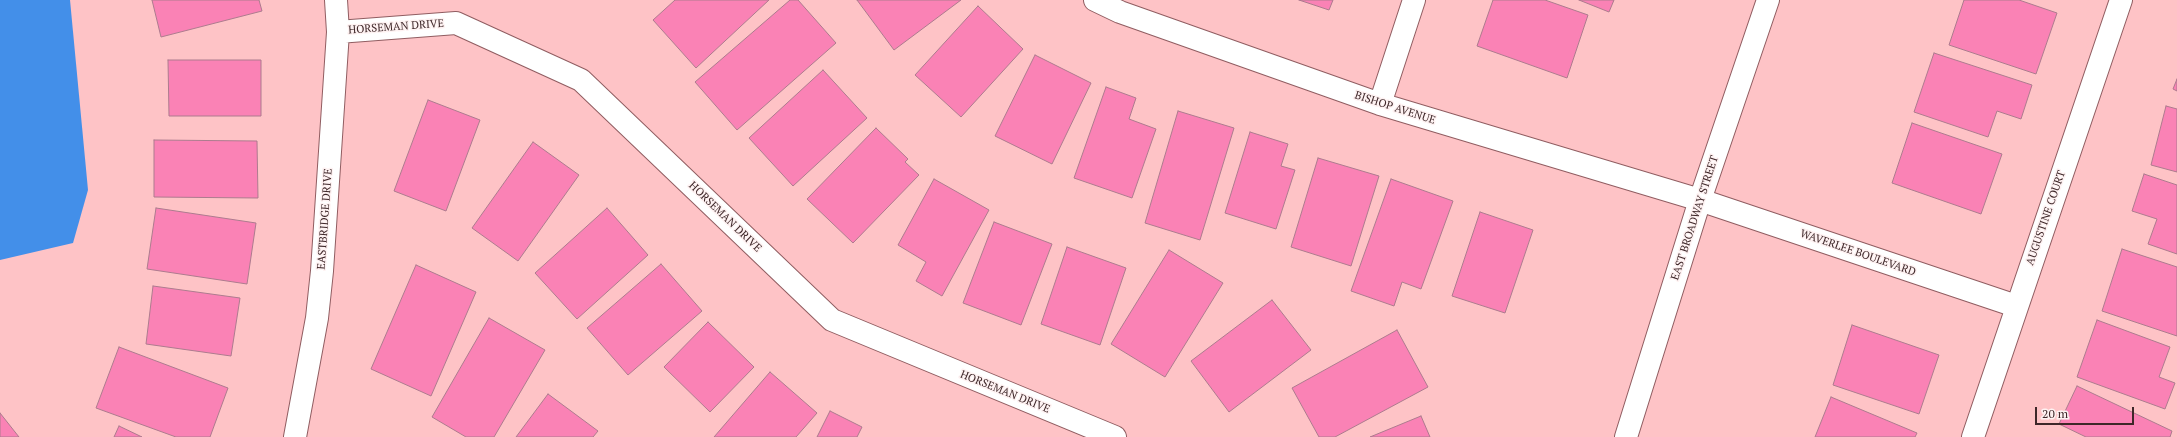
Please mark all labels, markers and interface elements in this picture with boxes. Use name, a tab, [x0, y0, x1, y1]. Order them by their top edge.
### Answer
street label: HORSEMAN DRIVE	[348, 17, 444, 37]
street label: BISHOP AVENUE	[1353, 89, 1437, 127]
street label: EAST BROADWAY STREET	[1669, 154, 1721, 282]
street label: EASTBRIDGE DRIVE	[315, 168, 335, 270]
street label: AUGUSTINE COURT	[2024, 169, 2068, 267]
street label: HORSEMAN DRIVE	[686, 179, 764, 255]
street label: WAVERLEE BOULEVARD	[1798, 227, 1918, 279]
street label: HORSEMAN DRIVE	[958, 368, 1052, 416]
scale bar	[2037, 399, 2136, 425]
text: 20 m	[2042, 406, 2068, 421]

